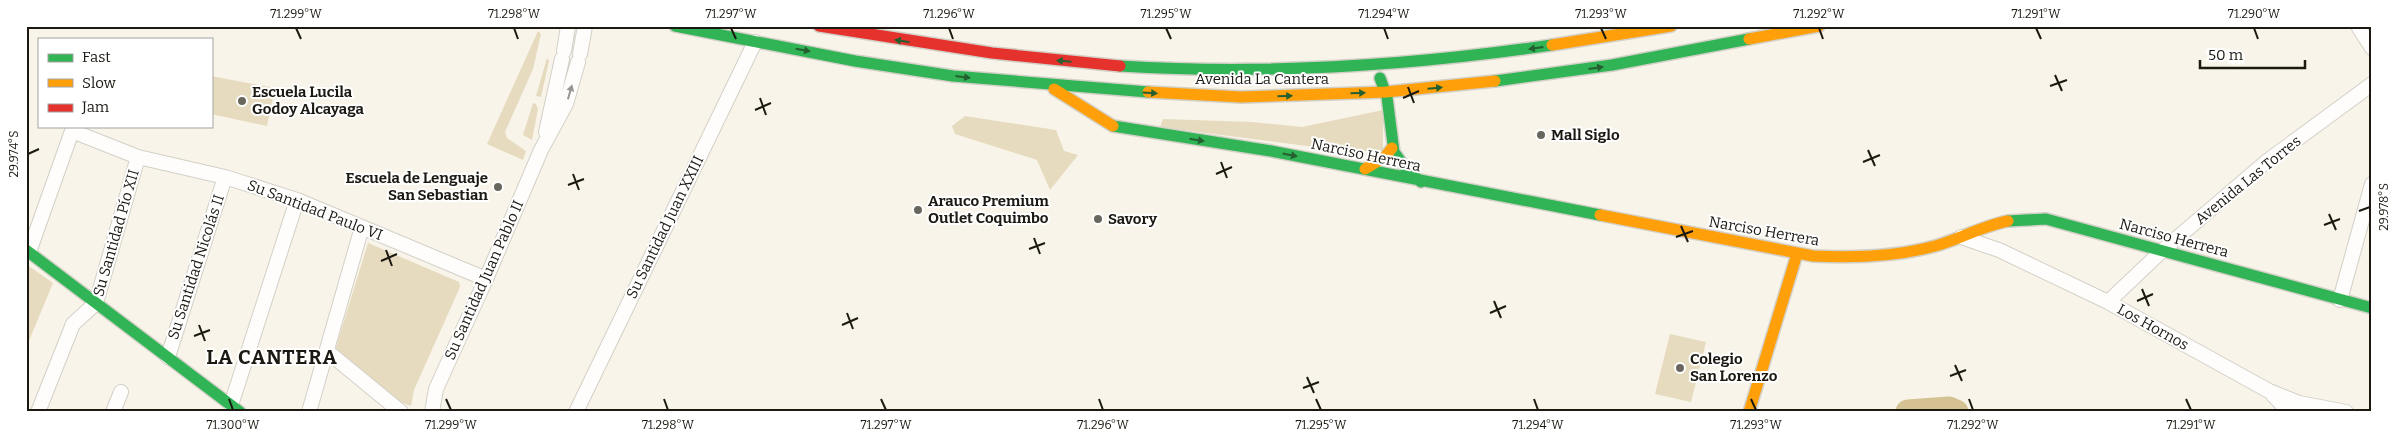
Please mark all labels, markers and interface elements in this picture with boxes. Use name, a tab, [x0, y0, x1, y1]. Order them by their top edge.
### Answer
text: 71.299°W	[270, 7, 323, 21]
text: 71.298°W	[488, 7, 541, 21]
text: 71.297°W	[705, 7, 757, 21]
text: 71.296°W	[923, 7, 975, 21]
text: 71.295°W	[1141, 7, 1192, 21]
text: 71.294°W	[1358, 7, 1410, 21]
text: 71.293°W	[1575, 7, 1627, 21]
text: 71.292°W	[1793, 7, 1845, 21]
text: 71.291°W	[2011, 7, 2061, 21]
text: 71.290°W	[2228, 7, 2281, 21]
one-way arrow	[894, 37, 910, 45]
legend	[38, 38, 212, 128]
scale bar	[2200, 38, 2306, 70]
one-way arrow	[1528, 44, 1544, 52]
text: 50 m	[2208, 46, 2244, 64]
one-way arrow	[795, 47, 811, 55]
text: Fast	[82, 48, 111, 66]
one-way arrow	[1055, 57, 1071, 65]
one-way arrow	[1589, 64, 1605, 72]
street label: Avenida La Cantera	[1195, 70, 1329, 88]
one-way arrow	[955, 73, 971, 81]
text: Slow	[82, 74, 117, 92]
place label: Escuela Lucila Godoy Alcayaga	[252, 83, 365, 118]
one-way arrow	[566, 84, 574, 99]
one-way arrow	[1427, 84, 1443, 92]
one-way arrow	[1350, 88, 1366, 96]
one-way arrow	[1142, 89, 1158, 97]
one-way arrow	[1277, 91, 1293, 99]
marker: Escuela Lucila Godoy Alcayaga	[236, 95, 248, 107]
text: Jam	[81, 98, 110, 116]
place label: Mall Siglo	[1551, 126, 1620, 144]
marker: Mall Siglo	[1535, 129, 1547, 141]
text: 29.974°S	[7, 131, 21, 177]
street label: Avenida Las Torres	[2192, 132, 2304, 228]
street label: Narciso Herrera	[1309, 135, 1423, 175]
one-way arrow	[1189, 136, 1205, 144]
one-way arrow	[1282, 151, 1297, 159]
street label: Su Santidad Juan XXIII	[623, 153, 707, 301]
street label: Su Santidad Pío XII	[89, 167, 143, 299]
place label: Escuela de Lenguaje San Sebastian	[346, 169, 488, 204]
street label: Su Santidad Paulo VI	[245, 176, 385, 244]
marker: Escuela de Lenguaje San Sebastian	[492, 181, 504, 193]
text: 29.978°S	[2377, 183, 2391, 231]
street label: Su Santidad Nicolás II	[164, 192, 228, 342]
place label: Arauco Premium Outlet Coquimbo	[928, 192, 1050, 227]
street label: Su Santidad Juan Pablo II	[441, 197, 527, 363]
marker: Arauco Premium Outlet Coquimbo	[912, 204, 924, 216]
place label: Savory	[1108, 210, 1158, 228]
street label: Narciso Herrera	[1707, 212, 1821, 250]
marker: Savory	[1092, 213, 1104, 225]
street label: Narciso Herrera	[2118, 215, 2230, 261]
street label: Los Hornos	[2114, 300, 2192, 354]
district label: LA CANTERA	[206, 345, 338, 369]
place label: Colegio San Lorenzo	[1690, 350, 1778, 385]
marker: Colegio San Lorenzo	[1674, 362, 1686, 374]
text: 71.300°W	[206, 418, 260, 432]
text: 71.299°W	[425, 418, 478, 432]
text: 71.298°W	[642, 418, 695, 432]
text: 71.297°W	[860, 418, 912, 432]
text: 71.296°W	[1077, 418, 1129, 432]
text: 71.295°W	[1296, 418, 1347, 432]
text: 71.294°W	[1512, 418, 1564, 432]
text: 71.293°W	[1730, 418, 1782, 432]
text: 71.292°W	[1947, 418, 1999, 432]
text: 71.291°W	[2166, 418, 2216, 432]

